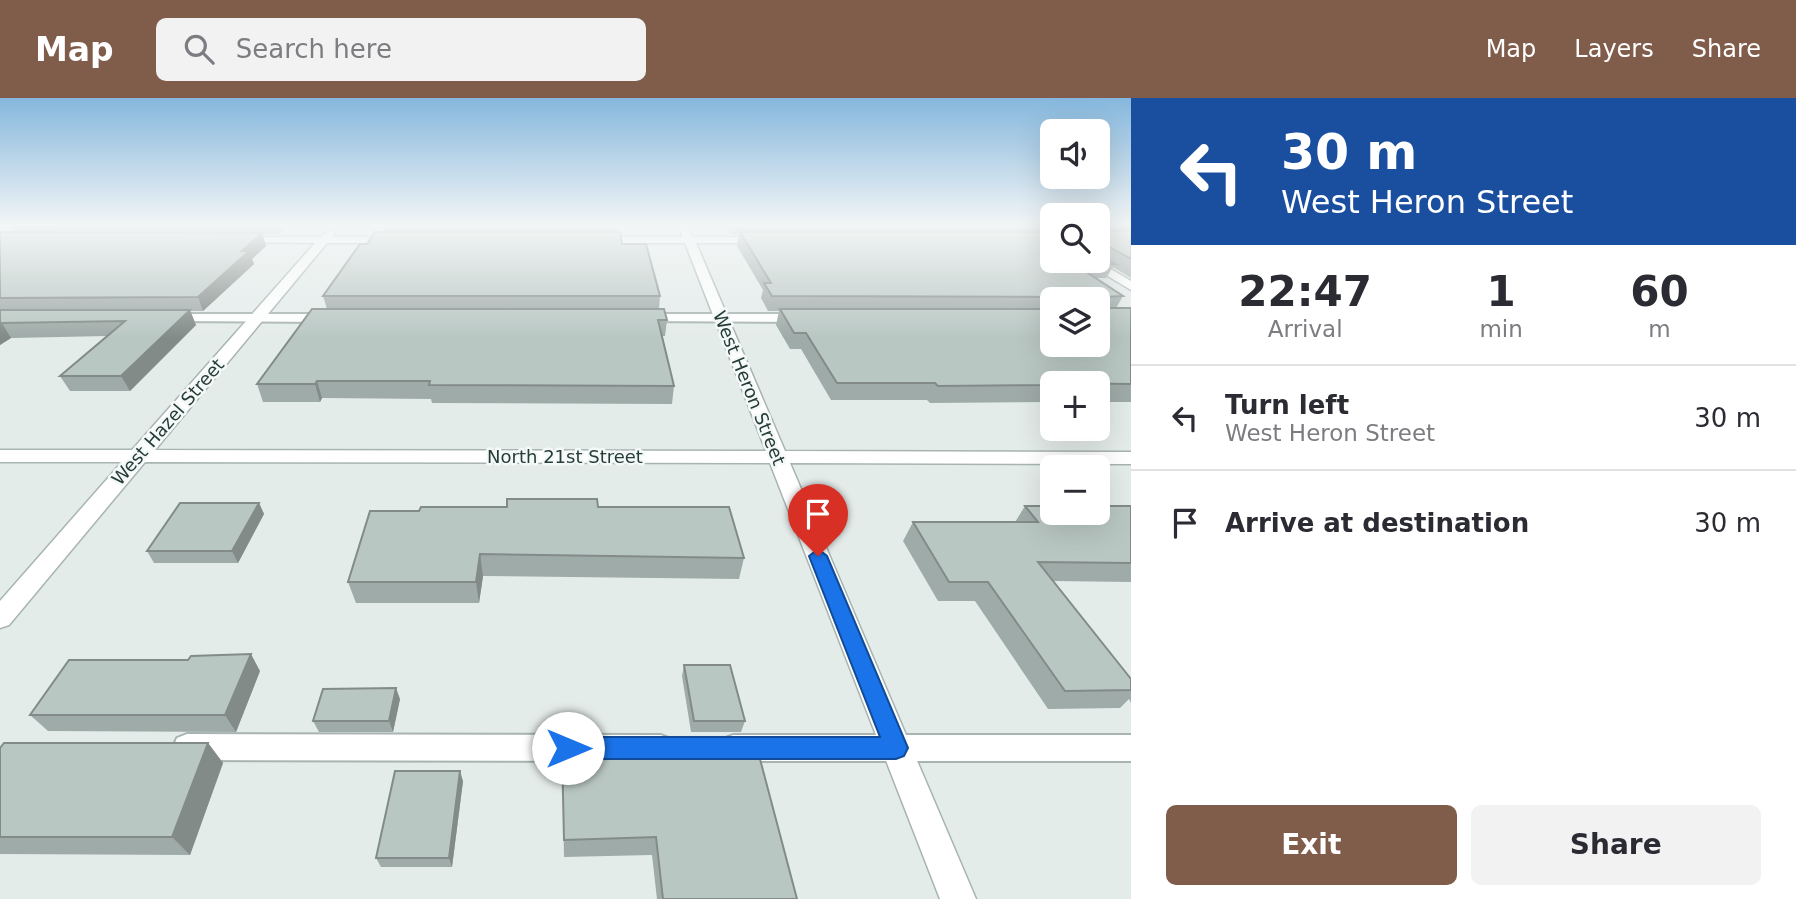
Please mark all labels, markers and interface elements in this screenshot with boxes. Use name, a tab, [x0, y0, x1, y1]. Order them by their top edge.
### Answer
search box	[156, 18, 646, 81]
text: Map	[35, 30, 114, 69]
icon: search	[180, 30, 218, 68]
text: Search here	[236, 34, 392, 64]
text: Map	[1486, 35, 1536, 63]
text: Layers	[1574, 35, 1654, 63]
text: Share	[1692, 35, 1761, 63]
map controls	[1040, 119, 1110, 525]
button: sound	[1040, 119, 1110, 189]
text: 30 m	[1281, 124, 1417, 181]
icon: left	[1166, 126, 1257, 217]
text: West Heron Street	[1281, 183, 1573, 221]
button: search	[1040, 203, 1110, 273]
text: 22:47	[1238, 267, 1372, 316]
text: 1	[1486, 267, 1516, 316]
text: 60	[1630, 267, 1689, 316]
button: layers	[1040, 287, 1110, 357]
street label: West Heron Street	[709, 308, 790, 468]
text: Arrival	[1268, 316, 1343, 342]
text: min	[1479, 316, 1523, 342]
text: m	[1648, 316, 1671, 342]
street label: West Hazel Street	[107, 354, 228, 489]
button: +	[1040, 371, 1110, 441]
text: Turn left	[1225, 390, 1349, 420]
icon: left	[1166, 399, 1204, 437]
text: 30 m	[1694, 403, 1761, 433]
text: West Heron Street	[1225, 420, 1435, 446]
street label: North 21st Street	[487, 446, 643, 467]
button: −	[1040, 455, 1110, 525]
pin	[788, 484, 848, 556]
icon: arrive	[799, 495, 837, 533]
icon: arrive	[1166, 504, 1204, 542]
text: Arrive at destination	[1225, 508, 1529, 538]
text: 30 m	[1694, 508, 1761, 538]
position arrow	[531, 711, 605, 785]
button: Exit	[1166, 805, 1457, 885]
button: Share	[1471, 805, 1761, 885]

